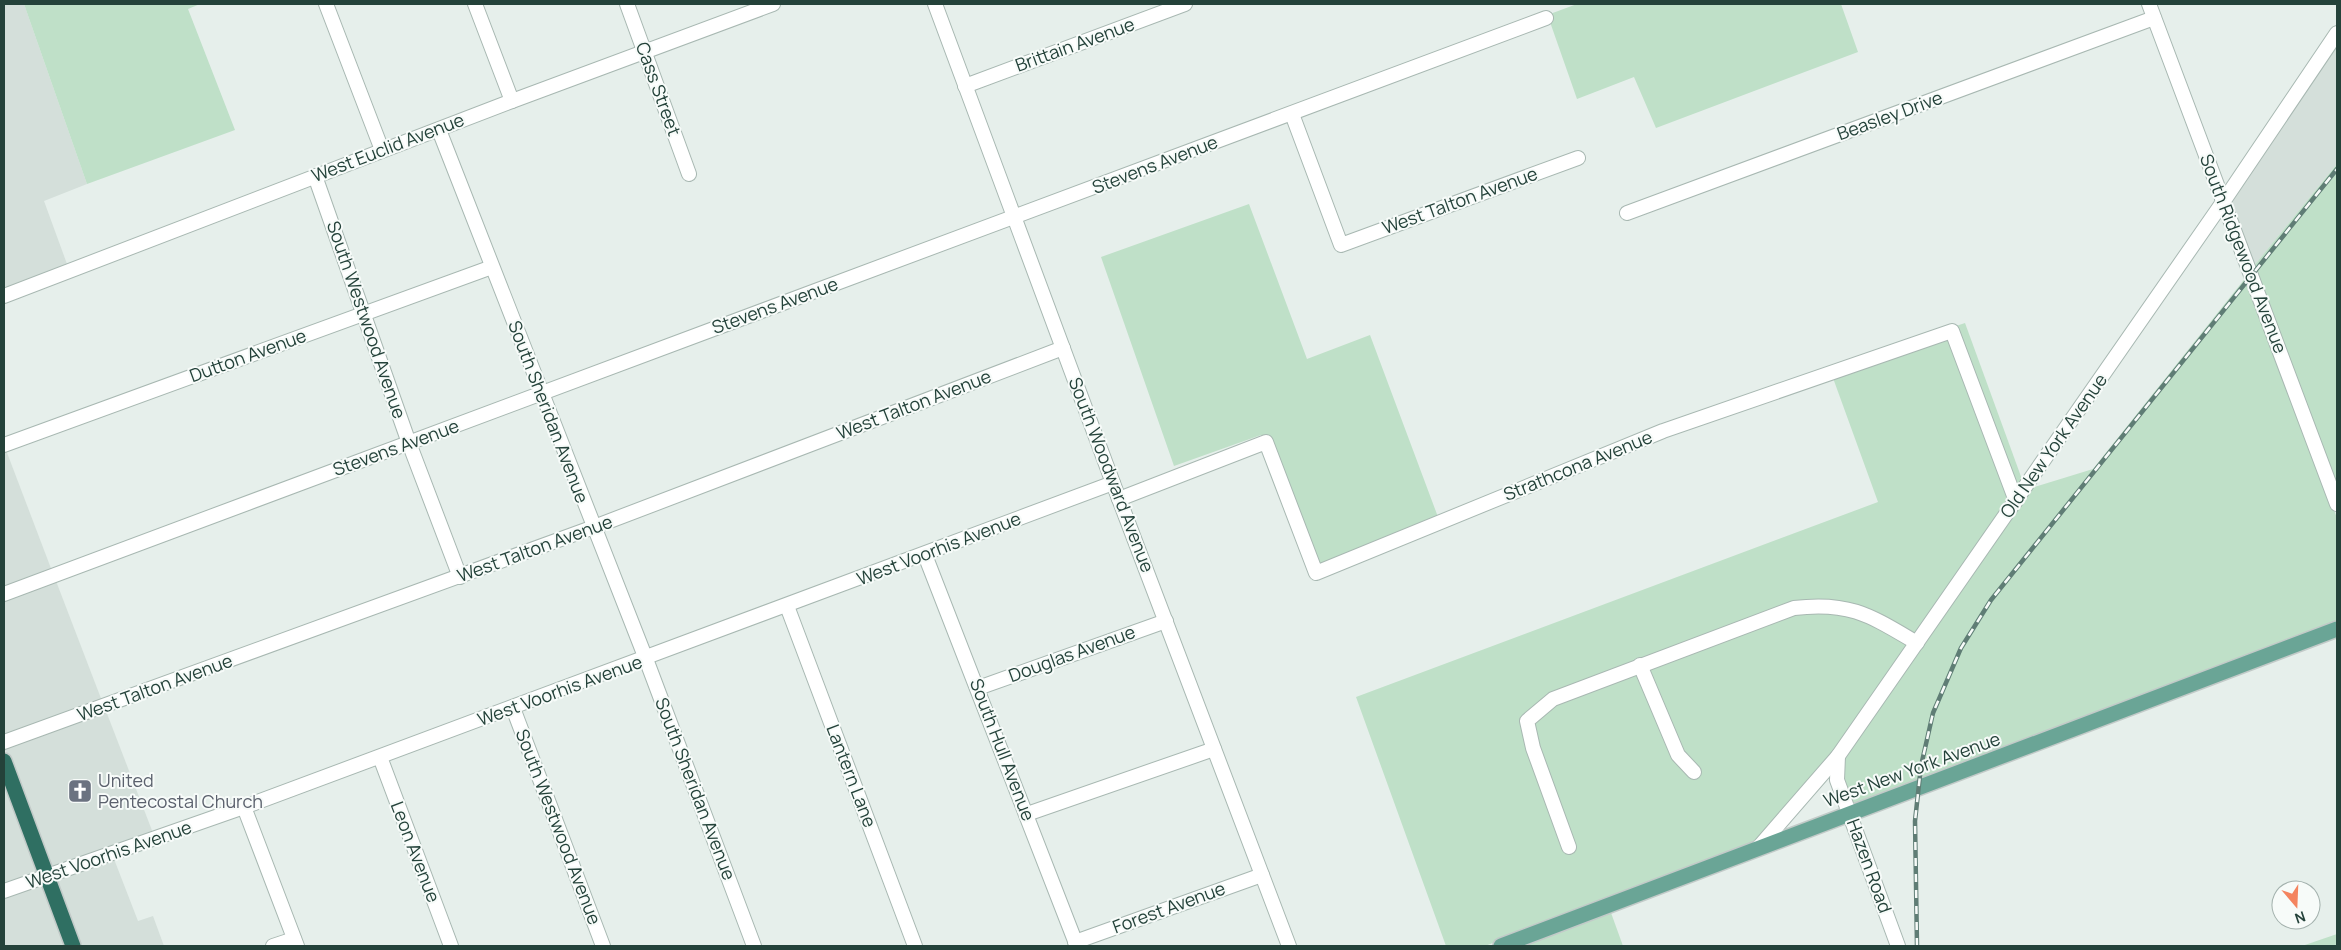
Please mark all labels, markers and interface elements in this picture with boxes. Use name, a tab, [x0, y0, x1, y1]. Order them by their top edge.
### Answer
street label: Brittain Avenue	[1012, 11, 1138, 77]
street label: Cass Street	[631, 38, 687, 139]
street label: Beasley Drive	[1834, 85, 1946, 145]
street label: West Euclid Avenue	[308, 107, 467, 187]
street label: Stevens Avenue	[1088, 129, 1221, 199]
street label: South Ridgewood Avenue	[2195, 151, 2293, 357]
street label: West Talton Avenue	[1379, 161, 1541, 239]
street label: South Westwood Avenue	[322, 218, 412, 422]
street label: Stevens Avenue	[708, 271, 841, 339]
street label: South Sheridan Avenue	[503, 317, 595, 506]
street label: Dutton Avenue	[186, 323, 309, 387]
street label: West Talton Avenue	[833, 364, 994, 445]
street label: Old New York Avenue	[1994, 368, 2112, 522]
street label: South Woodward Avenue	[1064, 374, 1160, 576]
street label: Stevens Avenue	[329, 413, 462, 481]
street label: Strathcona Avenue	[1500, 424, 1656, 506]
street label: West Voorhis Avenue	[853, 506, 1024, 590]
street label: West Talton Avenue	[454, 509, 616, 587]
street label: Douglas Avenue	[1005, 619, 1138, 687]
street label: West Talton Avenue	[74, 648, 236, 726]
street label: West Voorhis Avenue	[474, 649, 645, 731]
street label: South Hull Avenue	[965, 675, 1041, 824]
street label: South Sheridan Avenue	[650, 694, 742, 883]
street label: Lantern Lane	[821, 721, 883, 831]
street label: South Westwood Avenue	[511, 725, 607, 928]
street label: West New York Avenue	[1820, 726, 2003, 812]
place label: United Pentecostal Church	[98, 768, 263, 813]
church icon: United Pentecostal Church	[67, 778, 93, 804]
street label: Leon Avenue	[386, 798, 446, 906]
street label: West Voorhis Avenue	[23, 814, 195, 894]
street label: Hazen Road	[1842, 815, 1898, 916]
street label: Forest Avenue	[1109, 876, 1228, 939]
north arrow	[2271, 880, 2321, 930]
text: N	[2293, 907, 2308, 928]

